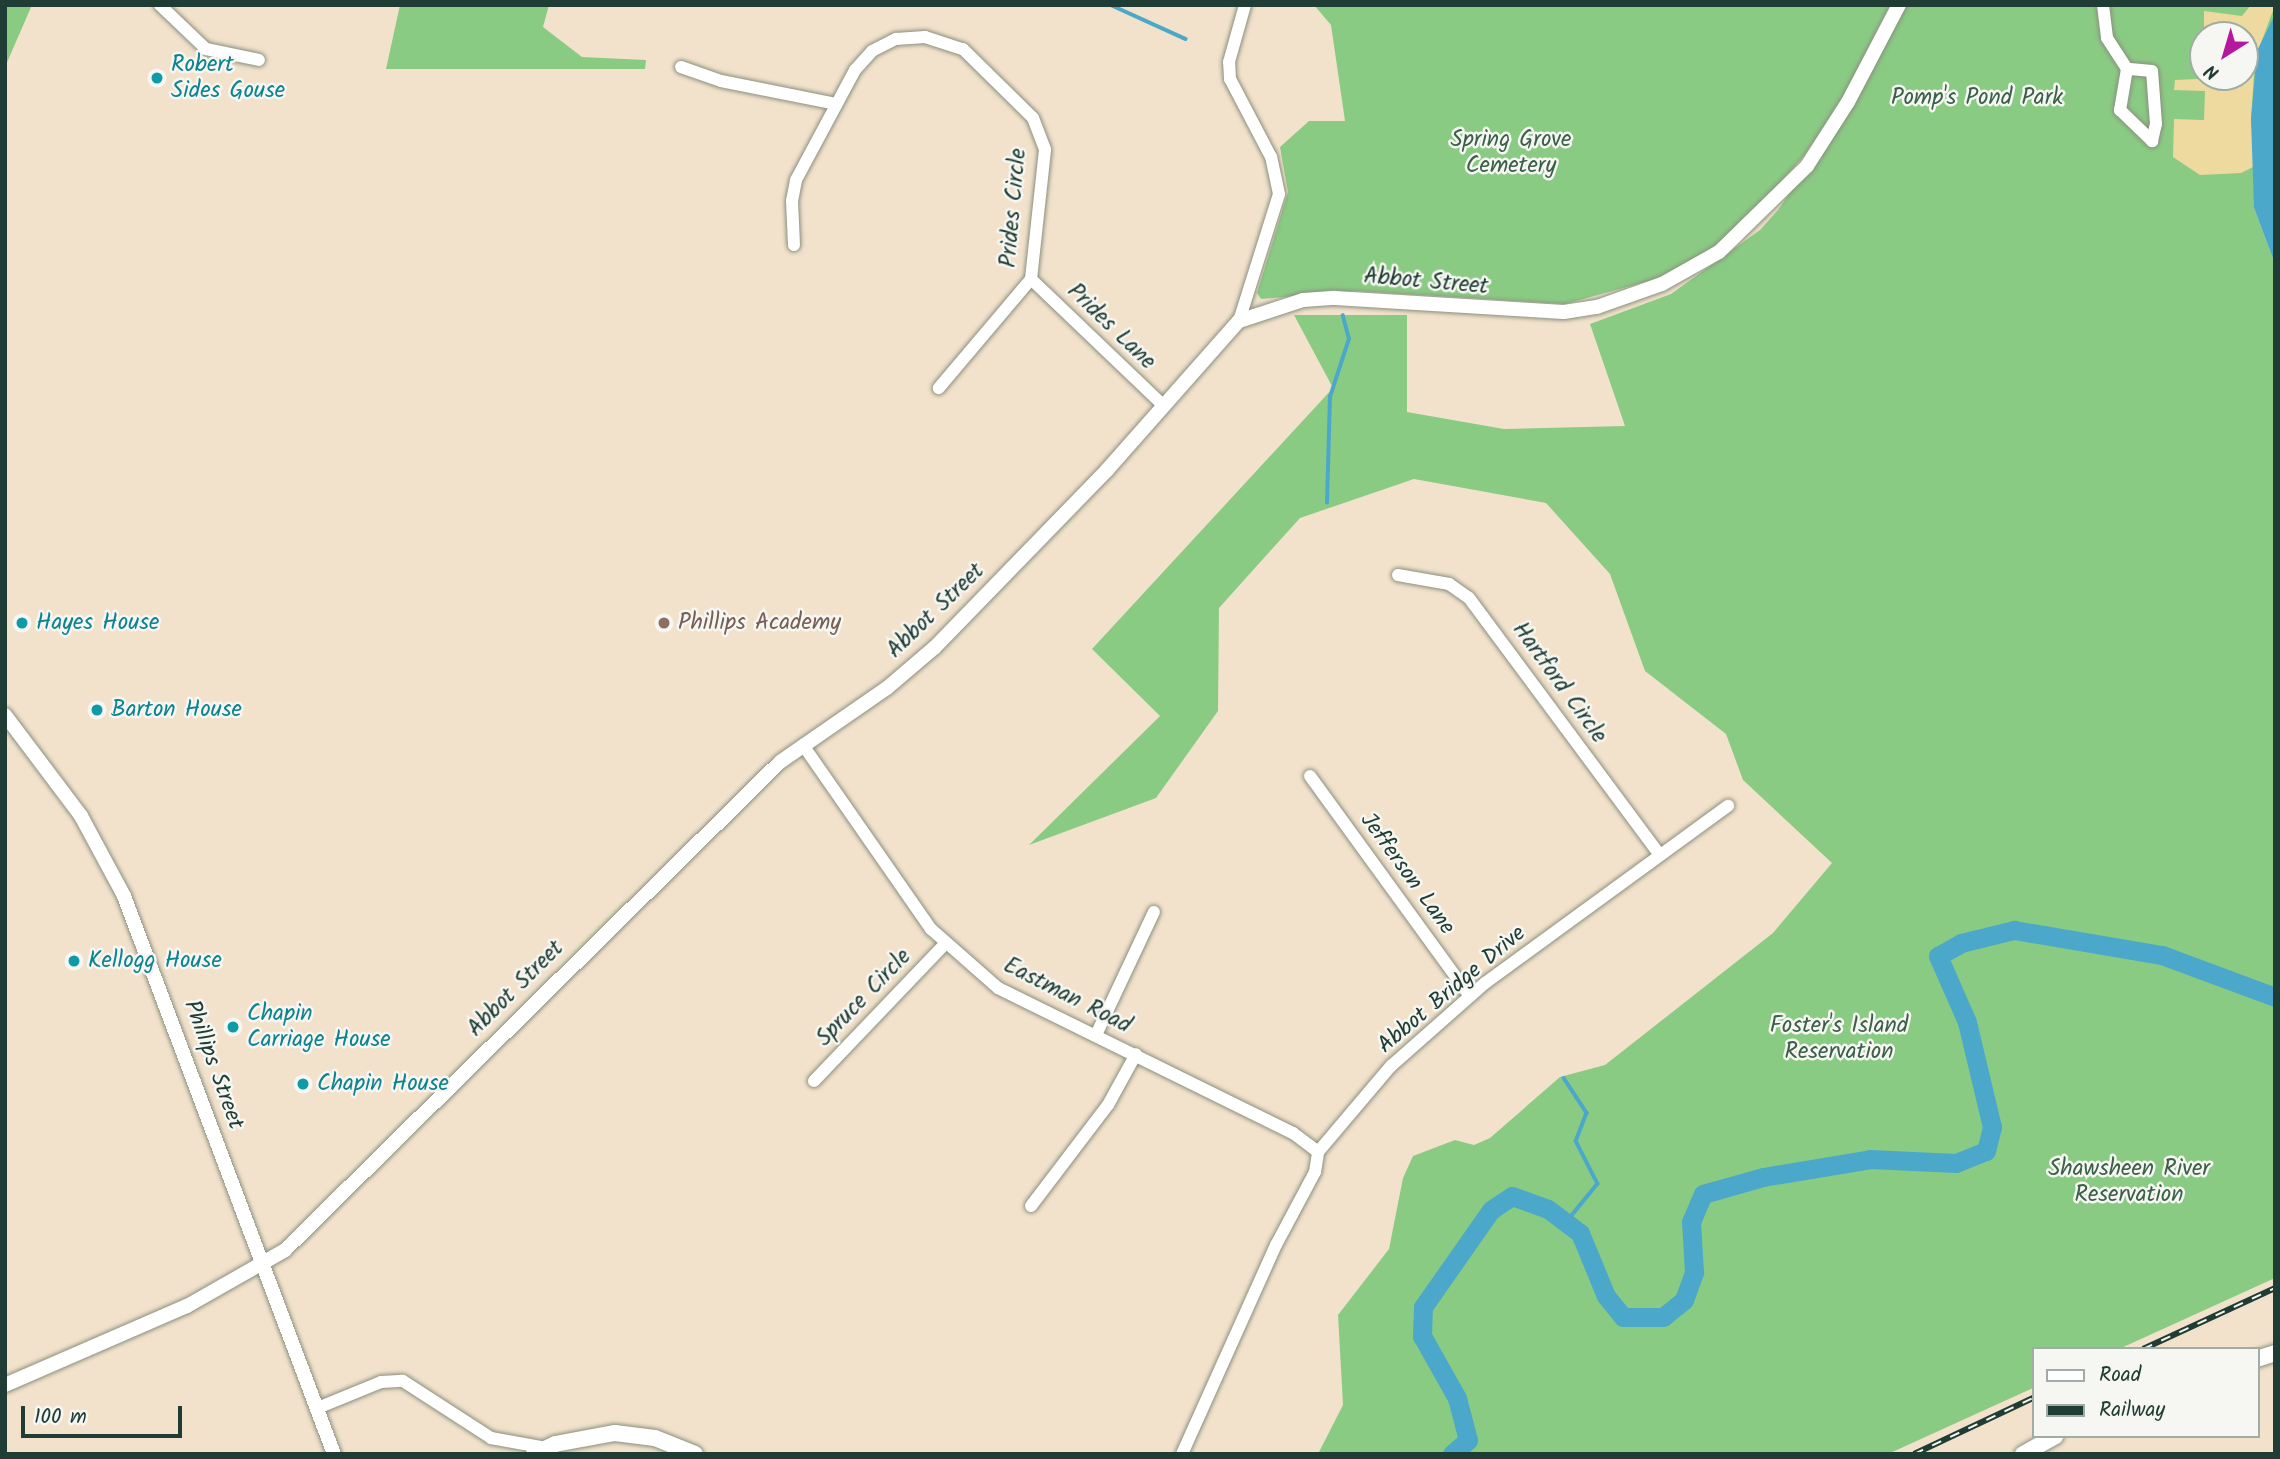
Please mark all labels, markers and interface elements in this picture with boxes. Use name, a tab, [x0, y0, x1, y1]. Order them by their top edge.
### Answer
north arrow	[2189, 21, 2259, 91]
place label: Robert Sides Gouse	[171, 51, 285, 105]
text: N	[2199, 56, 2226, 87]
marker: Robert Sides Gouse	[149, 70, 165, 86]
park label: Pomp's Pond Park	[1891, 84, 2063, 112]
park label: Spring Grove Cemetery	[1451, 126, 1571, 180]
street label: Prides Circle	[995, 147, 1033, 269]
street label: Abbot Street	[1363, 263, 1489, 301]
street label: Prides Lane	[1061, 278, 1161, 376]
street label: Abbot Street	[881, 558, 991, 664]
place label: Hayes House	[36, 609, 159, 637]
place label: Phillips Academy	[678, 609, 841, 637]
marker: Hayes House	[14, 615, 30, 631]
marker: Phillips Academy	[656, 615, 672, 631]
street label: Hartford Circle	[1506, 617, 1612, 749]
place label: Barton House	[111, 696, 242, 724]
marker: Barton House	[89, 702, 105, 718]
street label: Jefferson Lane	[1354, 808, 1460, 940]
street label: Abbot Bridge Drive	[1373, 920, 1531, 1060]
street label: Abbot Street	[462, 935, 570, 1043]
street label: Spruce Circle	[811, 944, 917, 1052]
place label: Kellogg House	[88, 947, 222, 975]
street label: Eastman Road	[999, 952, 1135, 1040]
marker: Kellogg House	[66, 953, 82, 969]
street label: Phillips Street	[177, 997, 249, 1133]
place label: Chapin Carriage House	[247, 1000, 391, 1054]
park label: Foster's Island Reservation	[1770, 1012, 1908, 1066]
marker: Chapin Carriage House	[225, 1019, 241, 1035]
place label: Chapin House	[317, 1070, 449, 1098]
marker: Chapin House	[295, 1076, 311, 1092]
park label: Shawsheen River Reservation	[2048, 1155, 2210, 1209]
legend	[2032, 1347, 2259, 1438]
text: Road	[2099, 1359, 2141, 1392]
scale bar	[24, 1392, 186, 1436]
text: Railway	[2099, 1394, 2165, 1427]
text: 100 m	[34, 1401, 87, 1434]

